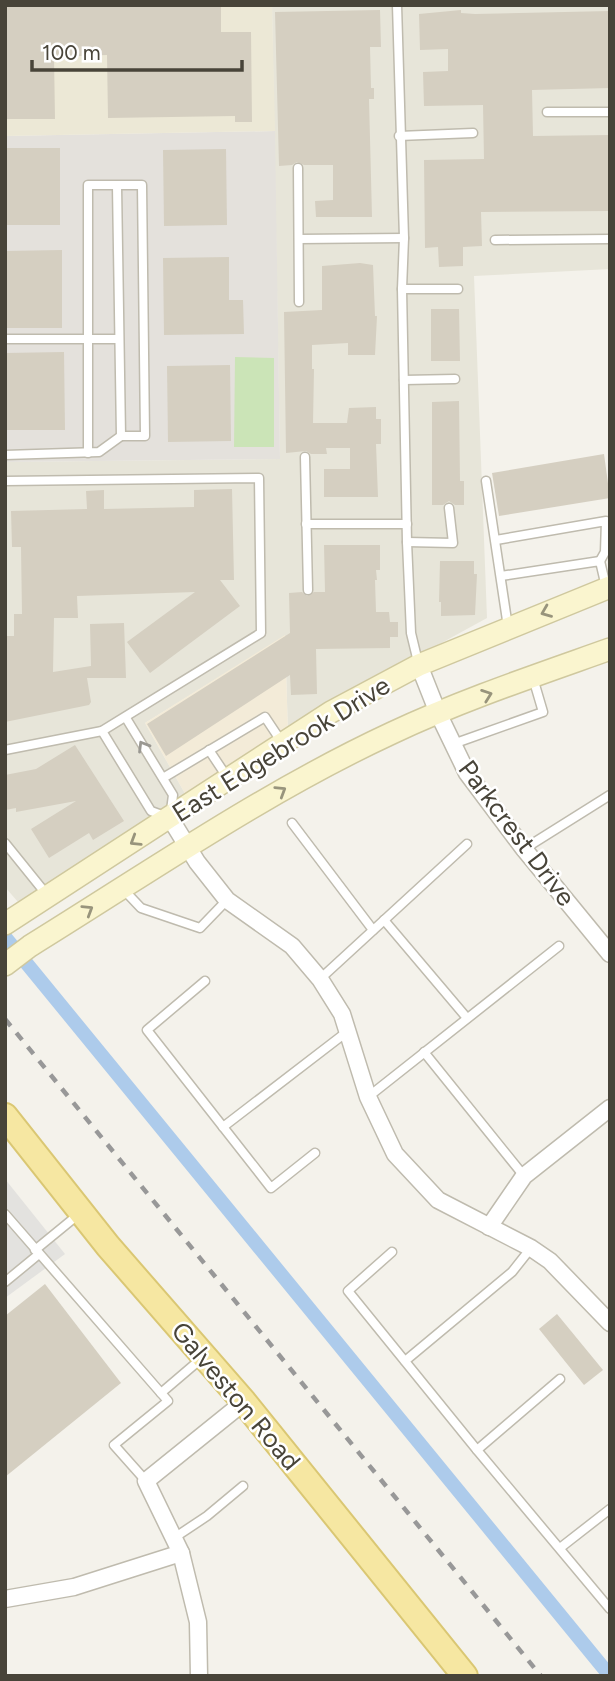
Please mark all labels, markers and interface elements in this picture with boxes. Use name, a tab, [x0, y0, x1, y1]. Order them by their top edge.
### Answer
scale bar	[32, 28, 242, 72]
text: 100 m	[42, 40, 101, 65]
one-way arrow	[541, 604, 553, 618]
street label: East Edgebrook Drive	[166, 669, 396, 829]
one-way arrow	[481, 689, 493, 703]
one-way arrow	[138, 740, 151, 753]
street label: Parkcrest Drive	[452, 754, 582, 912]
one-way arrow	[274, 786, 287, 799]
one-way arrow	[129, 832, 142, 845]
one-way arrow	[80, 906, 93, 919]
street label: Galveston Road	[165, 1315, 307, 1477]

